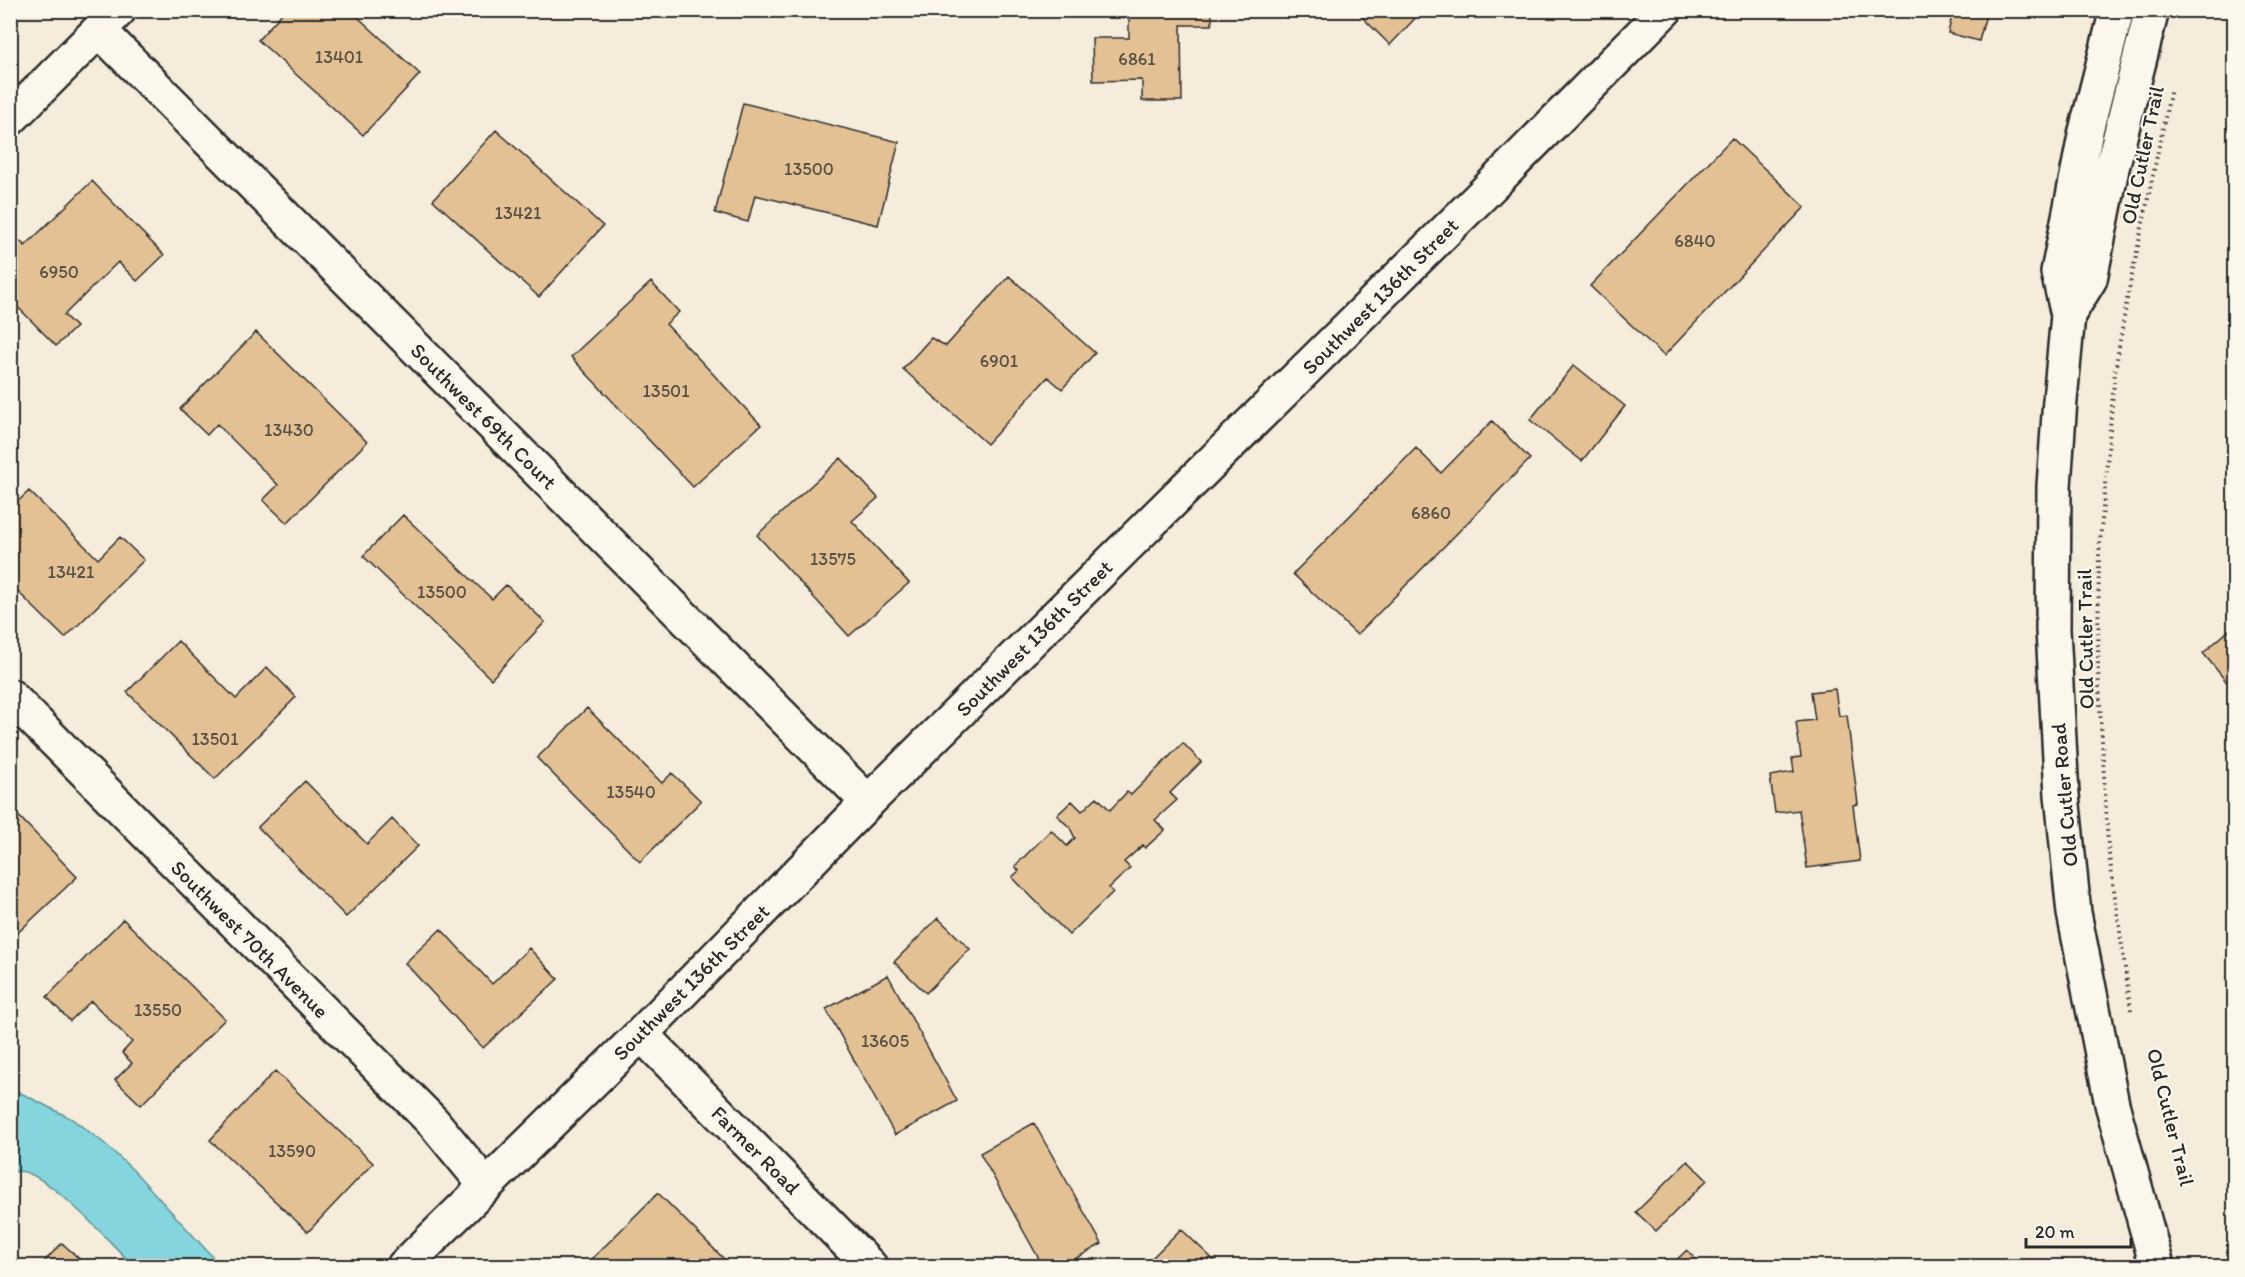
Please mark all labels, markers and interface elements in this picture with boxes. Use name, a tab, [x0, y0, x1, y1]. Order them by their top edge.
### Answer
house number: 13401	[315, 46, 363, 68]
house number: 6861	[1118, 48, 1156, 70]
street label: Old Cutler Trail	[2115, 83, 2169, 226]
house number: 13500	[784, 158, 834, 180]
house number: 13421	[495, 202, 541, 224]
street label: Southwest 136th Street	[1297, 212, 1464, 379]
house number: 6840	[1674, 230, 1716, 252]
house number: 6950	[39, 261, 79, 283]
street label: Southwest 69th Court	[406, 338, 562, 494]
house number: 6901	[980, 350, 1018, 372]
house number: 13501	[642, 380, 690, 402]
house number: 13430	[264, 419, 314, 441]
house number: 6860	[1411, 502, 1451, 524]
house number: 13575	[810, 548, 856, 570]
street label: Southwest 136th Street	[951, 554, 1118, 721]
house number: 13421	[48, 561, 94, 583]
street label: Old Cutler Trail	[2071, 568, 2099, 710]
house number: 13500	[417, 581, 467, 603]
street label: Old Cutler Road	[2045, 722, 2083, 868]
house number: 13501	[191, 728, 239, 750]
house number: 13540	[606, 781, 656, 803]
street label: Southwest 70th Avenue	[166, 855, 334, 1023]
street label: Southwest 136th Street	[608, 898, 775, 1065]
house number: 13550	[134, 999, 182, 1021]
house number: 13605	[861, 1030, 909, 1052]
street label: Old Cutler Trail	[2142, 1046, 2200, 1188]
street label: Farmer Road	[706, 1100, 806, 1200]
house number: 13590	[268, 1140, 316, 1162]
scale bar	[2026, 1211, 2131, 1249]
text: 20 m	[2035, 1221, 2075, 1243]

